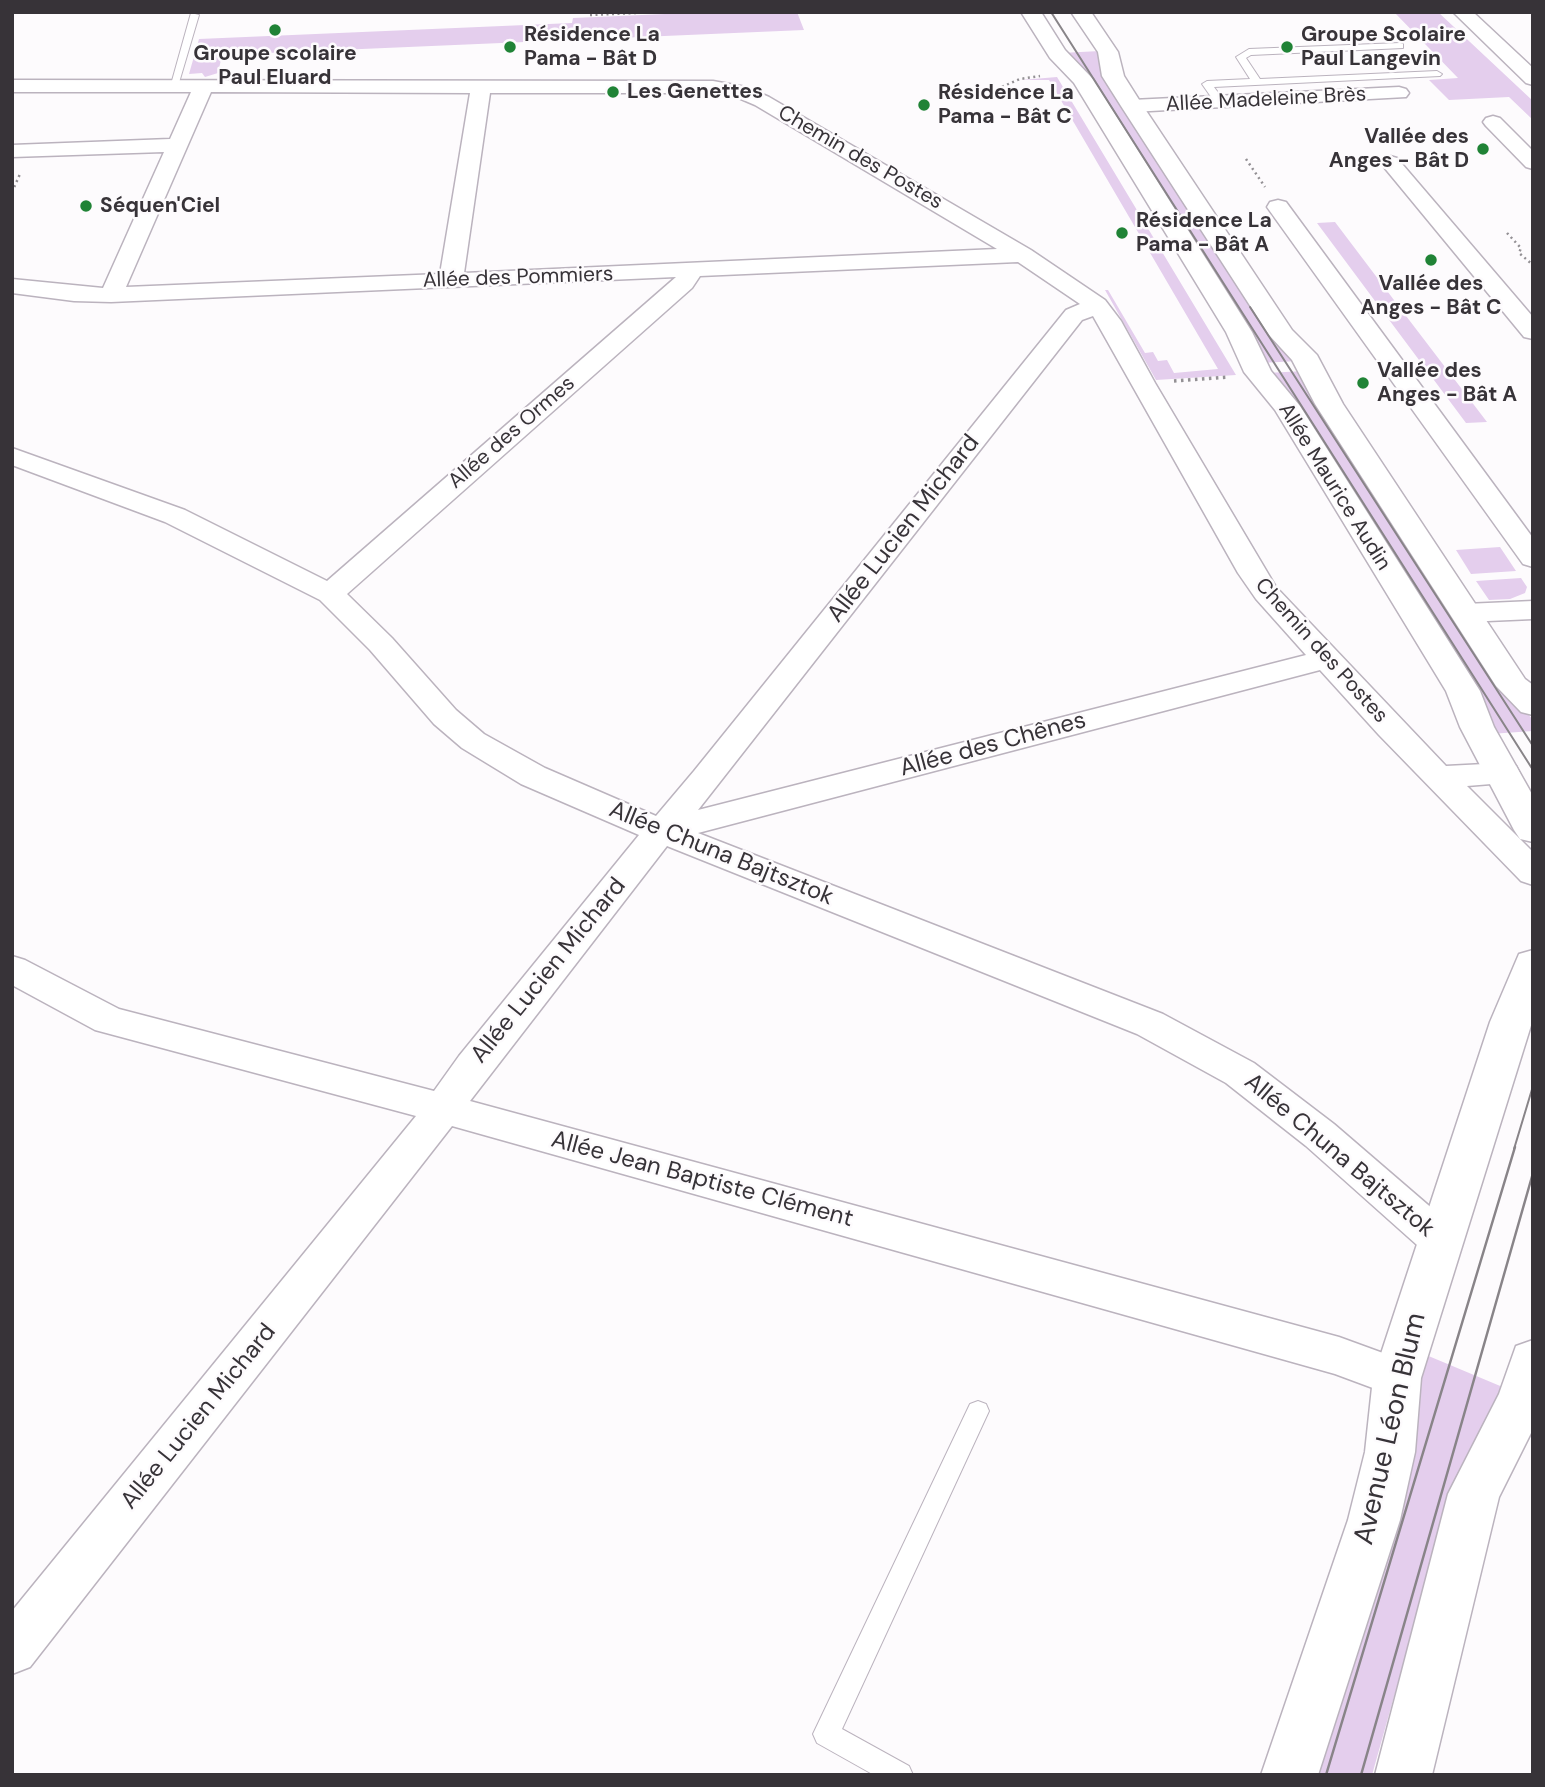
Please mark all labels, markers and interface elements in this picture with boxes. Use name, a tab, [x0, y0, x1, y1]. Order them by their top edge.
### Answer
marker: Groupe scolaire Paul Eluard	[267, 22, 283, 38]
place label: Résidence La Pama - Bât D	[524, 22, 660, 72]
place label: Groupe Scolaire Paul Langevin	[1301, 22, 1466, 72]
marker: Résidence La Pama - Bât D	[502, 39, 518, 55]
marker: Groupe Scolaire Paul Langevin	[1279, 39, 1295, 55]
place label: Groupe scolaire Paul Eluard	[193, 41, 357, 91]
place label: Les Genettes	[627, 79, 763, 105]
place label: Résidence La Pama - Bât C	[938, 80, 1074, 130]
street label: Allée Madeleine Brès	[1165, 82, 1367, 118]
marker: Les Genettes	[605, 84, 621, 100]
marker: Résidence La Pama - Bât C	[916, 97, 932, 113]
street label: Chemin des Postes	[773, 101, 947, 215]
place label: Vallée des Anges - Bât D	[1329, 124, 1469, 174]
marker: Vallée des Anges - Bât D	[1475, 141, 1491, 157]
place label: Séquen'Ciel	[100, 193, 220, 219]
marker: Séquen'Ciel	[78, 198, 94, 214]
place label: Résidence La Pama - Bât A	[1136, 208, 1272, 258]
marker: Résidence La Pama - Bât A	[1114, 225, 1130, 241]
marker: Vallée des Anges - Bât C	[1423, 252, 1439, 268]
street label: Allée des Pommiers	[422, 262, 614, 294]
place label: Vallée des Anges - Bât C	[1361, 271, 1501, 321]
place label: Vallée des Anges - Bât A	[1377, 358, 1517, 408]
street label: Allée des Ormes	[444, 371, 580, 495]
marker: Vallée des Anges - Bât A	[1355, 375, 1371, 391]
street label: Allée Maurice Audin	[1272, 399, 1396, 575]
street label: Allée Lucien Michard	[822, 430, 986, 628]
street label: Chemin des Postes	[1249, 573, 1393, 729]
street label: Allée des Chênes	[897, 706, 1089, 784]
street label: Allée Chuna Bajtsztok	[605, 796, 837, 912]
street label: Allée Lucien Michard	[465, 873, 633, 1069]
street label: Allée Chuna Bajtsztok	[1238, 1068, 1440, 1244]
street label: Allée Jean Baptiste Clément	[548, 1126, 856, 1234]
street label: Avenue Léon Blum	[1348, 1310, 1434, 1548]
street label: Allée Lucien Michard	[115, 1319, 283, 1515]

